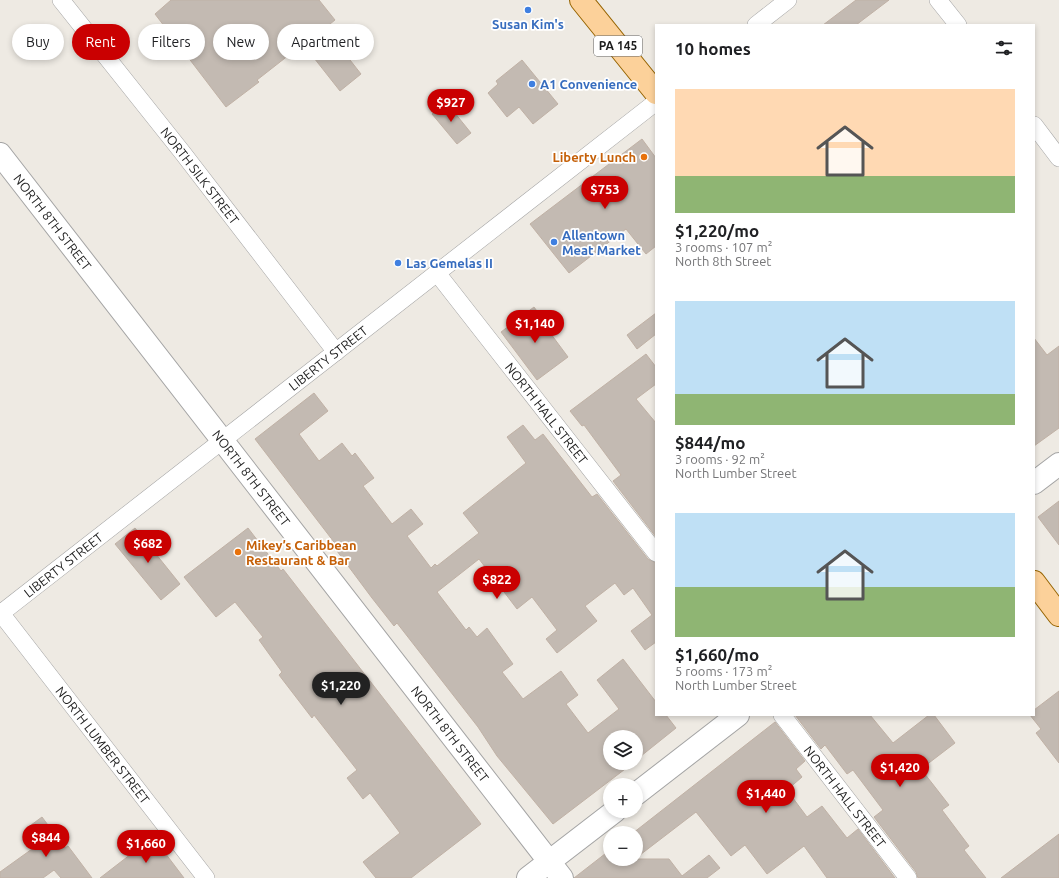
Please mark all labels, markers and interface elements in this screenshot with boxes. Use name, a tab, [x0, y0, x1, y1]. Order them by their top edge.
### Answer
marker: Susan Kim's	[523, 5, 533, 15]
place label: Susan Kim's	[492, 17, 564, 31]
chip: Buy	[12, 24, 64, 60]
chip: Rent	[72, 24, 130, 60]
chip: Filters	[138, 24, 205, 60]
chip: New	[213, 24, 269, 60]
chip: Apartment	[277, 24, 374, 60]
road number: PA 145	[594, 36, 642, 56]
icon: filters	[993, 37, 1015, 59]
text: 10 homes	[675, 39, 751, 58]
place label: A1 Convenience	[540, 77, 637, 91]
marker: A1 Convenience	[527, 79, 537, 89]
pin: $927	[427, 89, 475, 123]
text: $927	[436, 95, 466, 109]
icon: home	[809, 115, 881, 187]
street label: NORTH SILK STREET	[158, 125, 242, 227]
place label: Liberty Lunch	[553, 150, 636, 164]
marker: Liberty Lunch	[639, 152, 649, 162]
street label: NORTH 8TH STREET	[11, 171, 94, 273]
pin: $753	[581, 176, 629, 210]
text: $753	[590, 182, 620, 196]
text: $1,220/mo	[675, 221, 759, 240]
place label: Allentown Meat Market	[562, 228, 641, 257]
marker: Allentown Meat Market	[549, 237, 559, 247]
text: 3 rooms · 107 m²	[675, 240, 772, 254]
text: North 8th Street	[675, 254, 771, 268]
place label: Las Gemelas II	[406, 256, 493, 270]
marker: Las Gemelas II	[393, 258, 403, 268]
pin: $1,140	[502, 310, 568, 344]
text: $1,140	[515, 316, 555, 330]
street label: LIBERTY STREET	[286, 323, 370, 393]
icon: home	[809, 327, 881, 399]
street label: NORTH HALL STREET	[503, 360, 591, 467]
street label: NORTH 8TH STREET	[210, 427, 293, 529]
text: $844/mo	[675, 433, 745, 452]
text: 3 rooms · 92 m²	[675, 452, 765, 466]
text: North Lumber Street	[675, 466, 797, 480]
street label: LIBERTY STREET	[21, 530, 105, 600]
pin: $682	[124, 530, 172, 564]
text: $682	[133, 536, 163, 550]
place label: Mikey’s Caribbean Restaurant & Bar	[246, 538, 357, 567]
icon: home	[809, 539, 881, 611]
marker: Mikey’s Caribbean Restaurant & Bar	[233, 547, 243, 557]
pin: $822	[473, 566, 521, 600]
text: $822	[482, 572, 512, 586]
text: $1,660/mo	[675, 645, 759, 664]
text: 5 rooms · 173 m²	[675, 664, 772, 678]
pin: $1,220	[308, 672, 374, 706]
text: $1,220	[321, 678, 361, 692]
text: North Lumber Street	[675, 678, 797, 692]
street label: NORTH 8TH STREET	[409, 683, 492, 784]
street label: NORTH LUMBER STREET	[53, 684, 153, 806]
map controls	[603, 730, 643, 866]
button: layers	[603, 730, 643, 770]
street label: NORTH HALL STREET	[801, 743, 889, 850]
pin: $1,420	[867, 754, 933, 788]
text: $1,420	[880, 760, 920, 774]
button: +	[603, 778, 643, 818]
pin: $1,440	[733, 780, 799, 814]
text: $1,440	[746, 786, 786, 800]
pin: $844	[22, 824, 70, 858]
button: −	[603, 826, 643, 866]
text: $844	[31, 830, 61, 844]
pin: $1,660	[113, 830, 179, 864]
text: $1,660	[126, 836, 166, 850]

